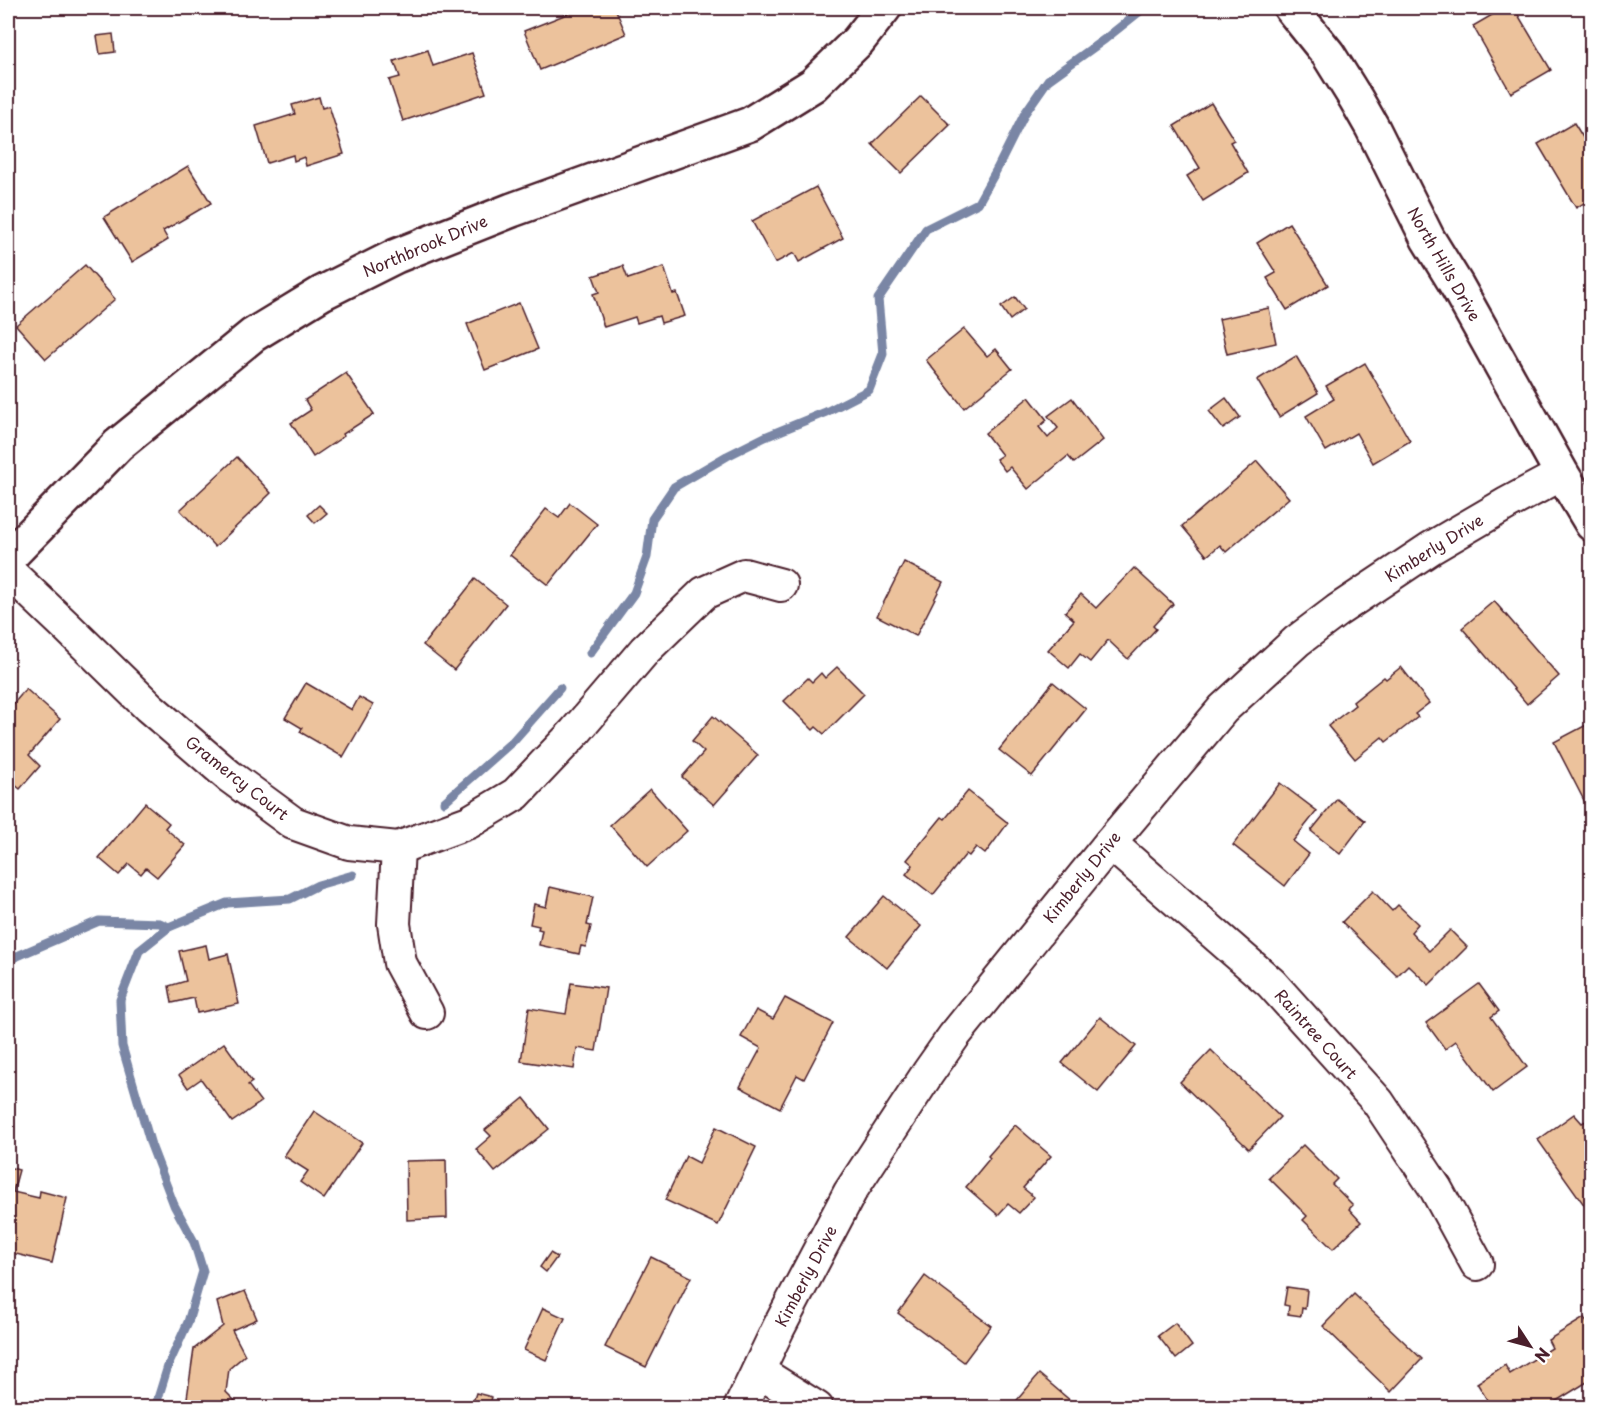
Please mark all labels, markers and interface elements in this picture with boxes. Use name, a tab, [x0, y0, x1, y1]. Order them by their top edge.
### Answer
street label: North Hills Drive	[1402, 202, 1487, 325]
street label: Northbrook Drive	[359, 208, 491, 282]
street label: Kimberly Drive	[1380, 507, 1487, 587]
street label: Gramercy Court	[181, 729, 295, 826]
street label: Kimberly Drive	[1037, 825, 1126, 927]
street label: Raintree Court	[1270, 983, 1364, 1084]
street label: Kimberly Drive	[768, 1220, 842, 1331]
north arrow	[1500, 1316, 1560, 1376]
text: N	[1530, 1343, 1556, 1368]

